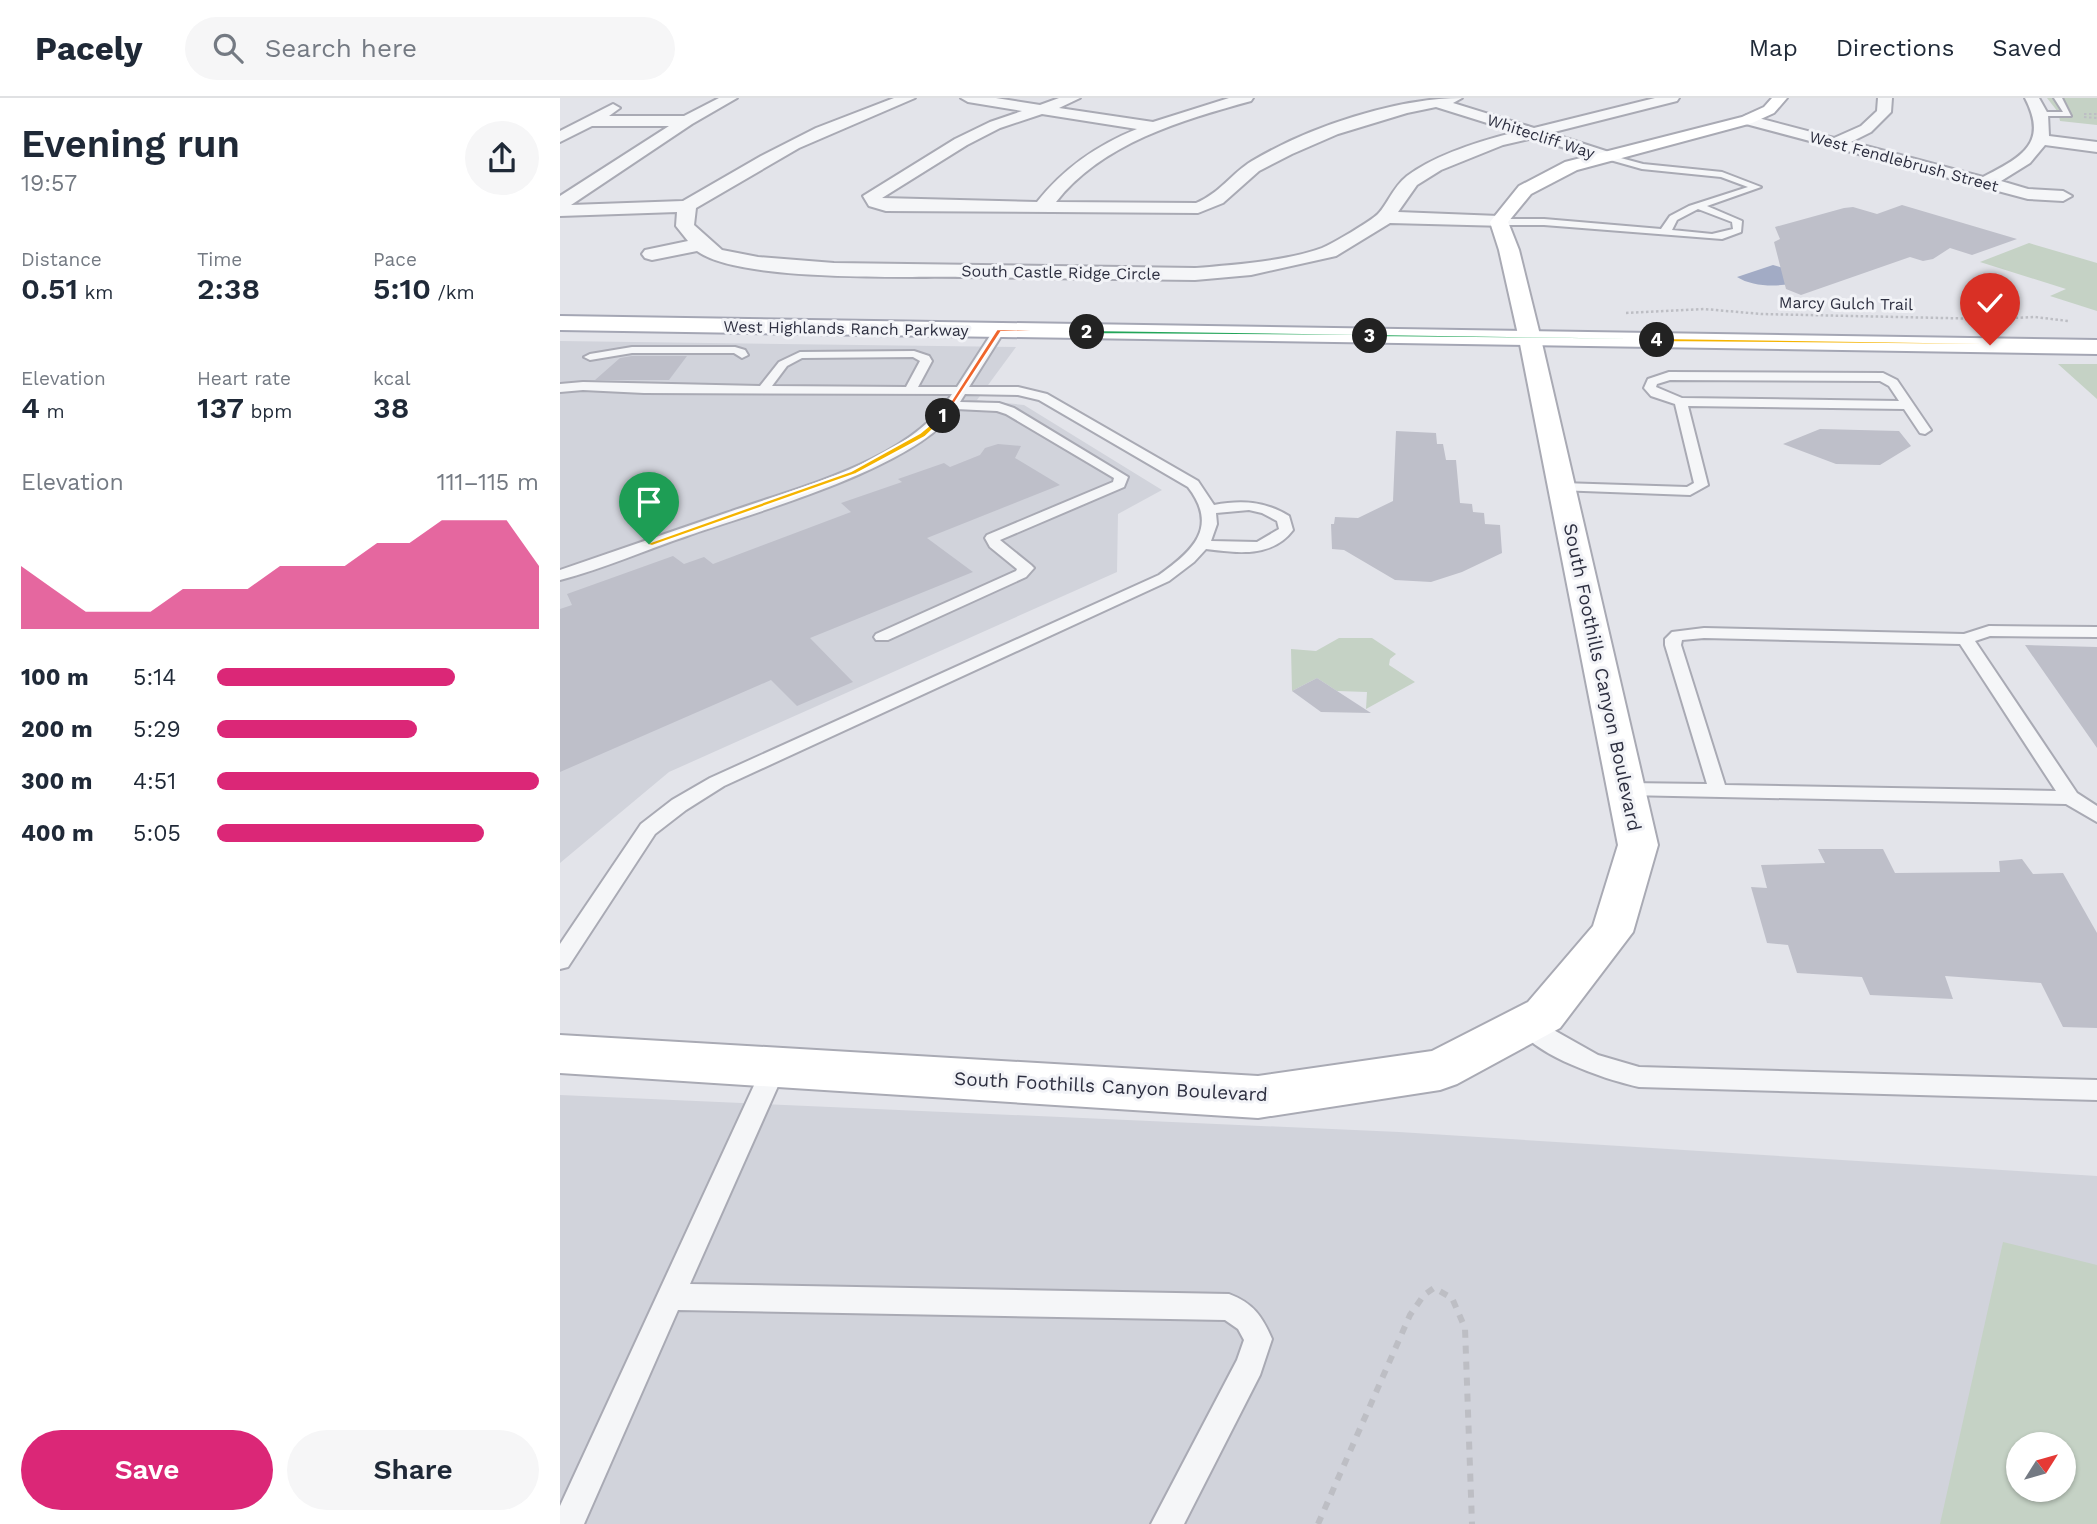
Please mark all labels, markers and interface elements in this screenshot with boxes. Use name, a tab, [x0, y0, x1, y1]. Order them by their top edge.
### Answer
search box	[185, 17, 675, 80]
text: Pacely	[35, 29, 143, 68]
icon: search	[209, 29, 247, 67]
text: Search here	[265, 33, 417, 63]
text: Map	[1749, 34, 1798, 62]
text: Directions	[1836, 34, 1954, 62]
text: Saved	[1992, 34, 2062, 62]
street label: Whitecliff Way	[1485, 110, 1598, 163]
button: share	[465, 121, 539, 195]
text: Evening run	[21, 122, 240, 166]
street label: West Fendlebrush Street	[1807, 127, 2001, 196]
text: 19:57	[21, 170, 77, 197]
text: Distance	[21, 248, 102, 271]
text: Time	[197, 248, 242, 271]
text: Pace	[373, 248, 417, 271]
street label: South Castle Ridge Circle	[961, 261, 1161, 284]
text: 0.51	[21, 271, 78, 306]
text: 2:38	[197, 271, 260, 306]
text: 5:10	[373, 271, 431, 306]
pin	[1960, 273, 2020, 345]
text: km	[78, 281, 113, 304]
text: /km	[431, 281, 475, 304]
icon: check	[1971, 284, 2009, 322]
street label: Marcy Gulch Trail	[1779, 293, 1913, 314]
pin: 2	[1070, 314, 1104, 350]
street label: West Highlands Ranch Parkway	[723, 317, 969, 340]
pin: 3	[1352, 318, 1388, 354]
text: 2	[1081, 320, 1092, 343]
pin: 4	[1640, 322, 1674, 358]
text: 3	[1364, 324, 1375, 347]
text: 4	[1650, 328, 1663, 351]
text: Elevation	[21, 367, 106, 390]
text: Heart rate	[197, 367, 291, 390]
text: kcal	[373, 367, 411, 390]
text: 4	[21, 390, 40, 425]
text: 137	[197, 390, 244, 425]
text: 38	[373, 390, 409, 425]
pin: 1	[926, 398, 960, 434]
text: m	[40, 400, 65, 423]
text: bpm	[244, 400, 292, 423]
text: 1	[938, 404, 947, 427]
text: Elevation	[21, 469, 124, 496]
text: 111–115 m	[437, 469, 539, 496]
pin	[619, 472, 679, 544]
icon: arrive	[630, 483, 668, 521]
street label: South Foothills Canyon Boulevard	[1559, 521, 1646, 833]
text: 100 m	[21, 664, 89, 691]
text: 5:14	[133, 664, 176, 691]
text: 200 m	[21, 716, 93, 743]
text: 5:29	[133, 716, 181, 743]
text: 300 m	[21, 768, 92, 795]
text: 4:51	[133, 768, 176, 795]
text: 400 m	[21, 820, 94, 847]
text: 5:05	[133, 820, 181, 847]
street label: South Foothills Canyon Boulevard	[954, 1067, 1268, 1106]
button: Save	[21, 1430, 273, 1510]
button: Share	[287, 1430, 539, 1510]
north arrow	[2006, 1432, 2076, 1502]
map controls	[2006, 1432, 2076, 1502]

